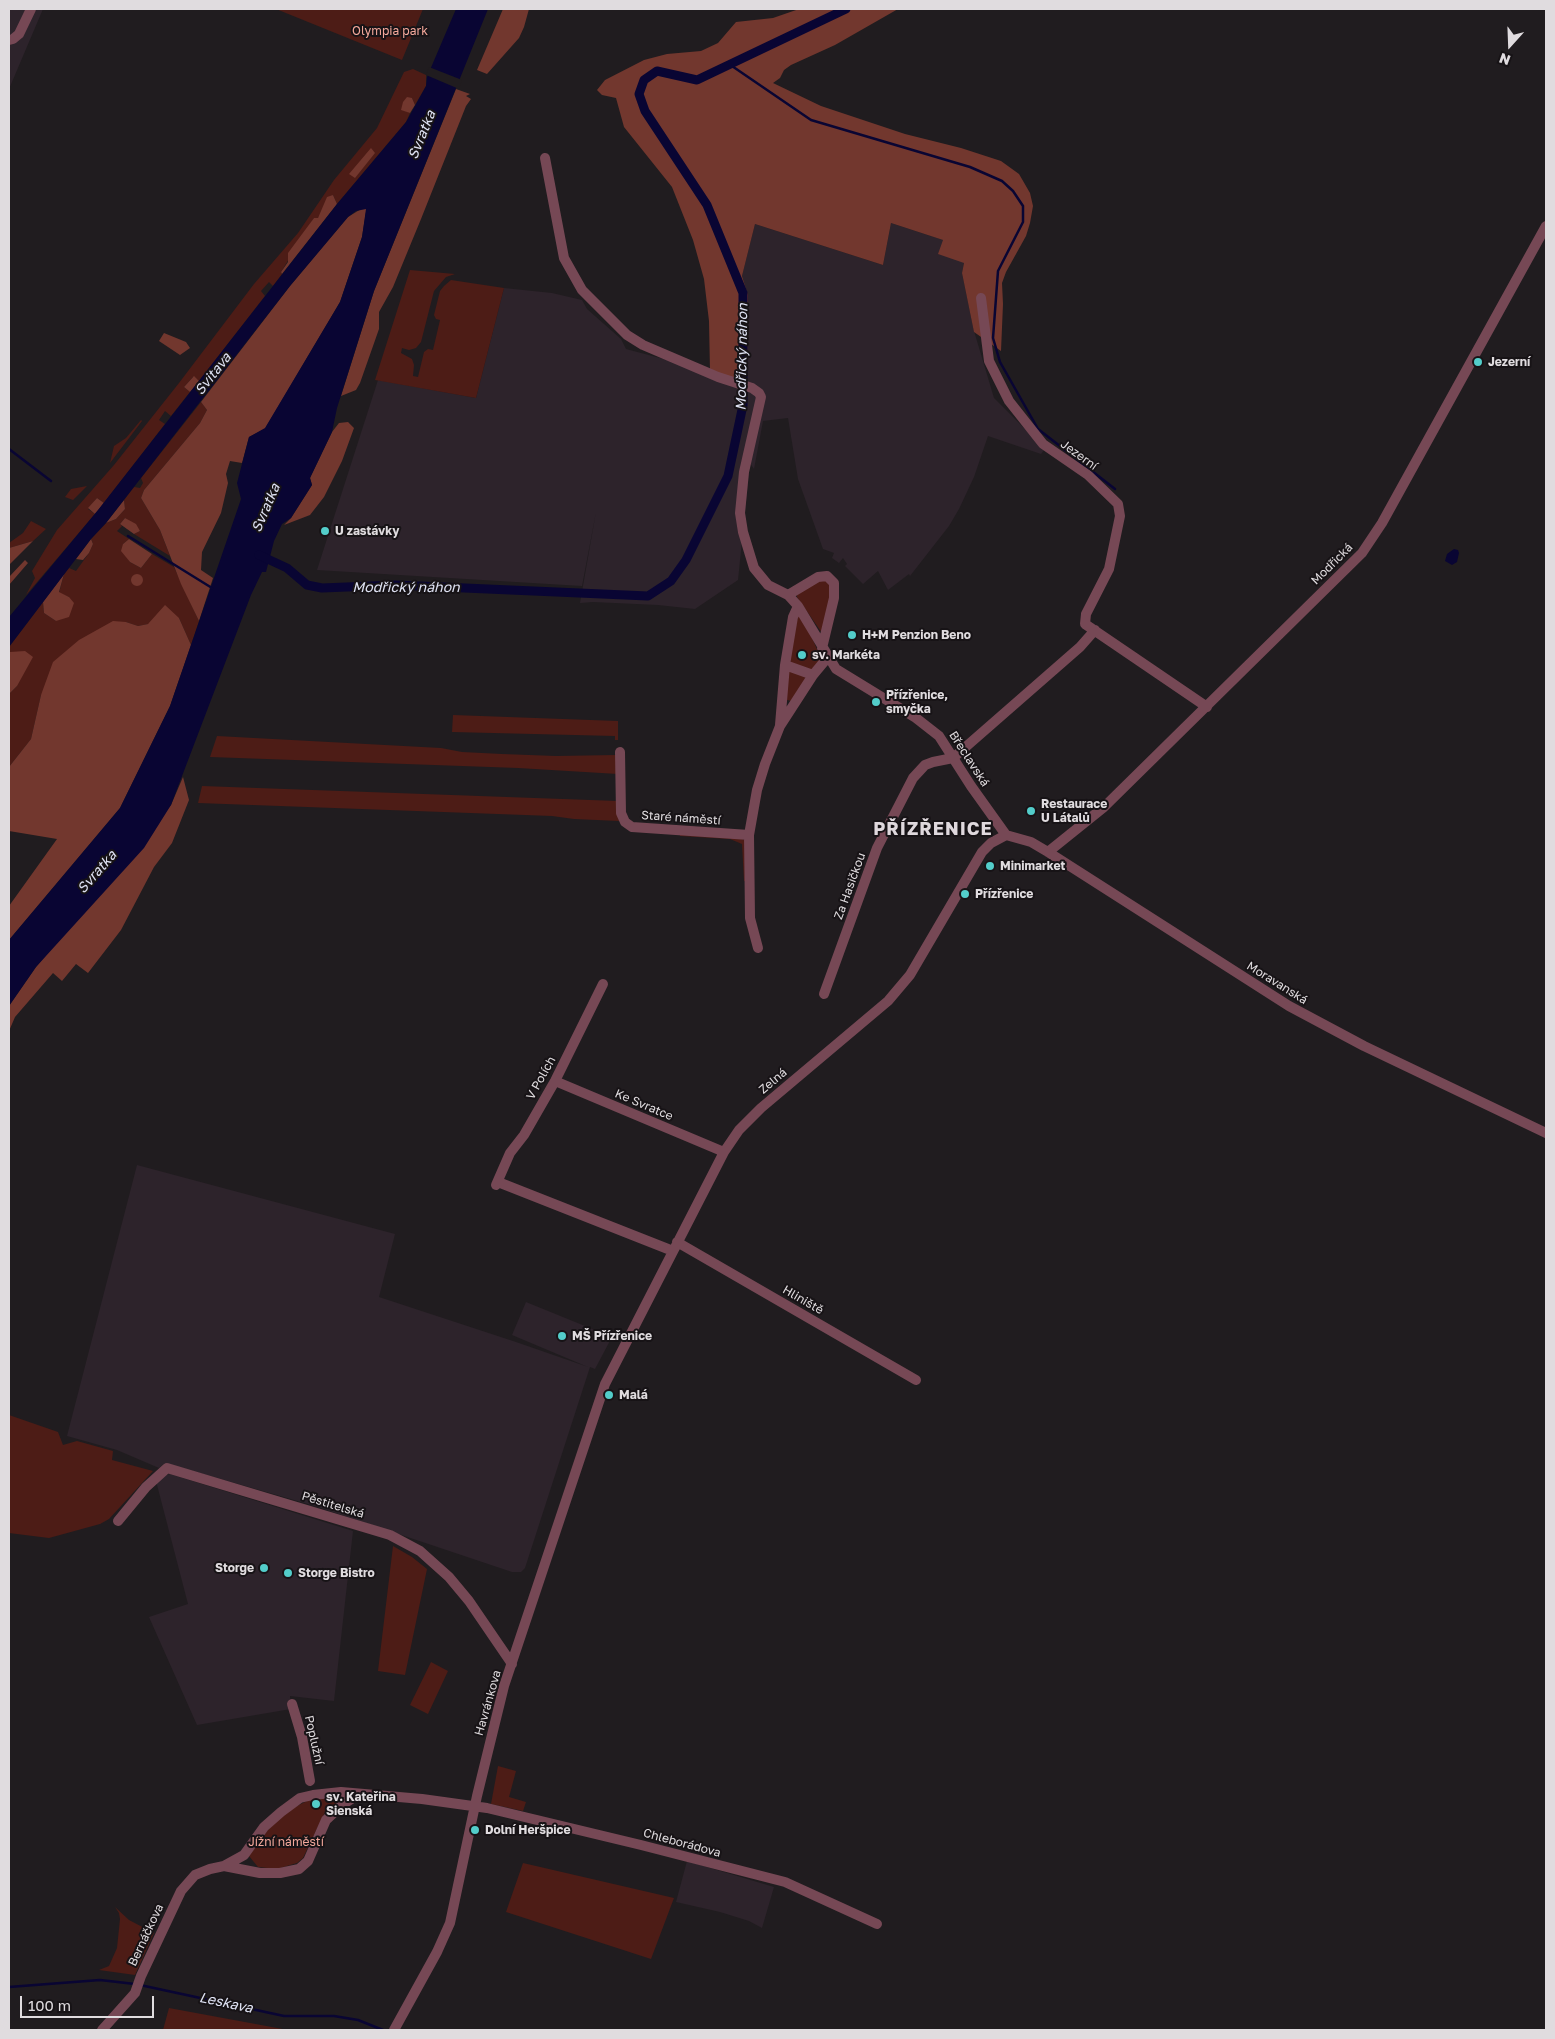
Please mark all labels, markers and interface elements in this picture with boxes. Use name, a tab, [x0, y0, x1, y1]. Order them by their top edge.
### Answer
north arrow	[1485, 20, 1535, 70]
park label: Olympia park	[352, 24, 428, 38]
text: N	[1497, 50, 1513, 69]
water label: Svratka	[405, 108, 439, 162]
water label: Modřický náhon	[733, 303, 751, 411]
water label: Svitava	[191, 350, 235, 398]
place label: Jezerní	[1488, 355, 1530, 369]
marker: Jezerní	[1472, 356, 1484, 368]
street label: Jezerní	[1058, 437, 1100, 473]
water label: Svratka	[248, 481, 284, 535]
place label: U zastávky	[335, 524, 400, 538]
marker: U zastávky	[319, 525, 331, 537]
street label: Modřická	[1308, 540, 1356, 588]
water label: Modřický náhon	[352, 580, 460, 596]
place label: H+M Penzion Beno	[862, 628, 971, 642]
marker: H+M Penzion Beno	[846, 629, 858, 641]
place label: sv. Markéta	[812, 648, 880, 662]
marker: sv. Markéta	[796, 649, 808, 661]
place label: Přízřenice, smyčka	[886, 688, 948, 716]
marker: Přízřenice, smyčka	[870, 696, 882, 708]
street label: Břeclavská	[946, 729, 992, 789]
place label: Restaurace U Látalů	[1041, 797, 1107, 825]
marker: Restaurace U Látalů	[1025, 805, 1037, 817]
street label: Staré náměstí	[641, 808, 721, 828]
district label: PŘÍZŘENICE	[872, 818, 994, 840]
water label: Svratka	[74, 847, 120, 897]
street label: Za Hasičkou	[831, 851, 869, 921]
place label: Minimarket	[1000, 859, 1065, 873]
marker: Minimarket	[984, 860, 996, 872]
place label: Přízřenice	[975, 887, 1033, 901]
marker: Přízřenice	[959, 888, 971, 900]
street label: Moravanská	[1244, 959, 1310, 1007]
street label: V Polích	[523, 1054, 559, 1102]
street label: Zelná	[756, 1065, 790, 1097]
street label: Ke Svratce	[613, 1086, 675, 1124]
street label: Hliniště	[780, 1283, 826, 1317]
place label: MŠ Přízřenice	[572, 1329, 652, 1343]
marker: MŠ Přízřenice	[556, 1330, 568, 1342]
place label: Malá	[619, 1388, 648, 1402]
marker: Malá	[603, 1389, 615, 1401]
street label: Pěstitelská	[300, 1489, 366, 1521]
place label: Storge	[215, 1561, 254, 1575]
marker: Storge	[258, 1562, 270, 1574]
place label: Storge Bistro	[298, 1566, 375, 1580]
marker: Storge Bistro	[282, 1567, 294, 1579]
street label: Havránkova	[472, 1668, 504, 1738]
street label: Poplužní	[301, 1714, 327, 1766]
place label: sv. Kateřina Sienská	[326, 1790, 396, 1818]
marker: sv. Kateřina Sienská	[310, 1798, 322, 1810]
place label: Dolní Heršpice	[485, 1823, 571, 1837]
marker: Dolní Heršpice	[469, 1824, 481, 1836]
street label: Chleborádova	[642, 1826, 722, 1860]
park label: Jížní náměstí	[248, 1835, 324, 1849]
street label: Bernáčkova	[125, 1902, 167, 1968]
scale bar	[22, 1986, 156, 2018]
water label: Leskava	[198, 1989, 254, 2017]
text: 100 m	[28, 1996, 71, 2014]

